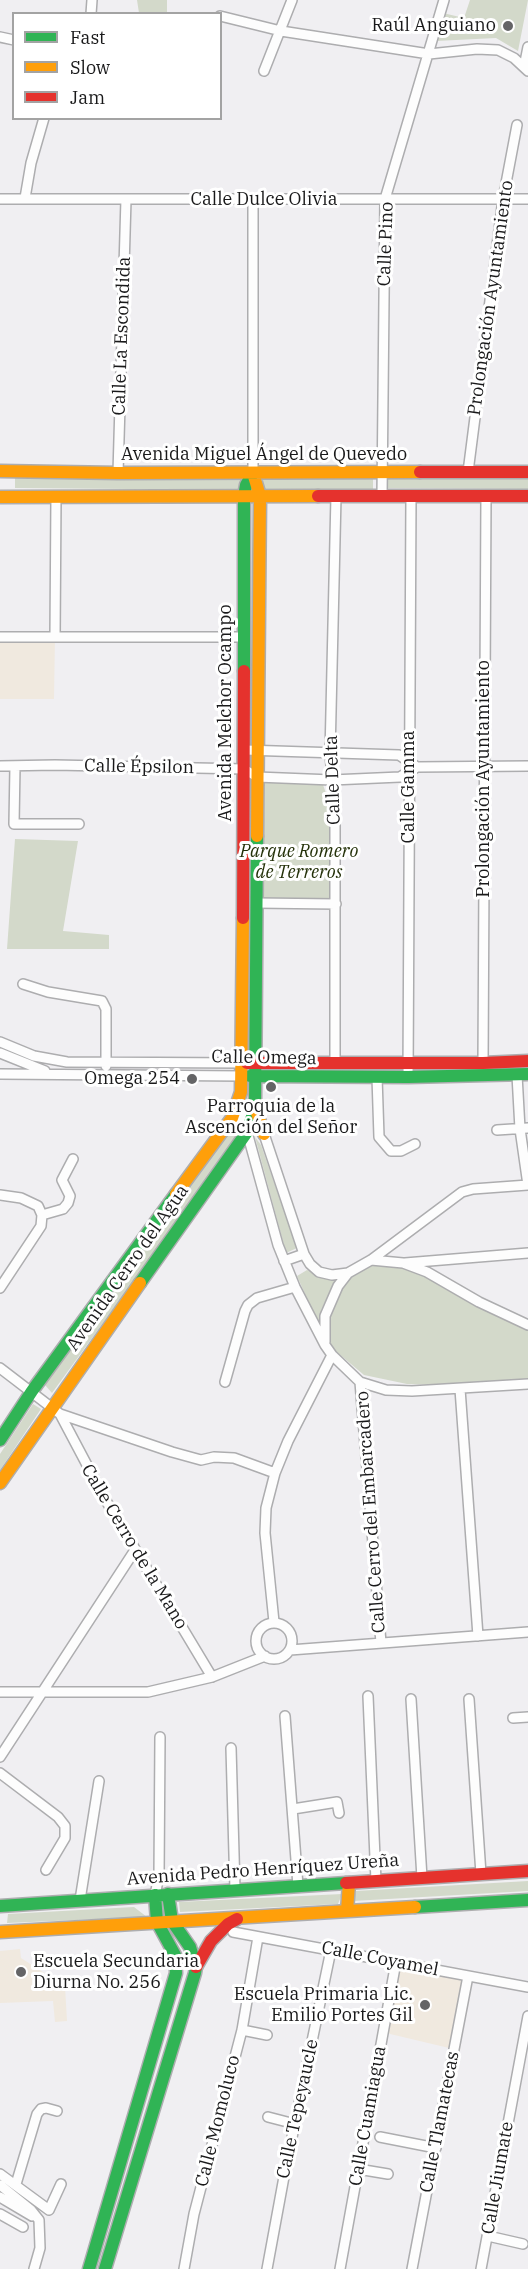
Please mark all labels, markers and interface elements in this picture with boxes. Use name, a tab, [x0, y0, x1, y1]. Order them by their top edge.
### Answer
legend	[12, 12, 222, 120]
place label: Raúl Anguiano	[372, 15, 496, 37]
marker: Raúl Anguiano	[501, 19, 515, 33]
text: Fast	[70, 26, 105, 49]
text: Slow	[70, 56, 110, 79]
text: Jam	[70, 86, 105, 109]
street label: Prolongación Ayuntamiento	[464, 179, 518, 417]
street label: Calle Dulce Olivia	[190, 189, 338, 211]
street label: Calle Pino	[374, 201, 398, 287]
street label: Calle La Escondida	[108, 256, 136, 416]
street label: Avenida Miguel Ángel de Quevedo	[121, 444, 407, 466]
street label: Avenida Melchor Ocampo	[215, 604, 237, 822]
street label: Prolongación Ayuntamiento	[473, 660, 495, 898]
street label: Calle Gamma	[398, 730, 420, 844]
street label: Calle Delta	[321, 735, 345, 825]
street label: Calle Épsilon	[84, 755, 194, 779]
park label: Parque Romero de Terreros	[240, 841, 358, 884]
street label: Calle Omega	[211, 1046, 317, 1070]
place label: Omega 254	[84, 1068, 180, 1090]
marker: Omega 254	[185, 1072, 199, 1086]
marker: Parroquia de la Ascención del Señor	[264, 1080, 278, 1094]
place label: Parroquia de la Ascención del Señor	[185, 1096, 357, 1138]
street label: Avenida Cerro del Agua	[62, 1181, 194, 1355]
street label: Calle Cerro del Embarcadero	[352, 1390, 390, 1634]
street label: Calle Cerro de la Mano	[76, 1461, 192, 1633]
street label: Avenida Pedro Henríquez Ureña	[126, 1850, 400, 1890]
street label: Calle Coyamel	[320, 1937, 440, 1981]
place label: Escuela Secundaria Diurna No. 256	[33, 1951, 199, 1994]
marker: Escuela Secundaria Diurna No. 256	[14, 1965, 28, 1979]
place label: Escuela Primaria Lic. Emilio Portes Gil	[234, 1984, 413, 2026]
marker: Escuela Primaria Lic. Emilio Portes Gil	[418, 1998, 432, 2012]
street label: Calle Tepeyaucle	[273, 2037, 323, 2181]
street label: Calle Cuamiagua	[345, 2044, 391, 2188]
street label: Calle Tlamatecas	[416, 2049, 464, 2195]
street label: Calle Momoluco	[191, 2053, 245, 2189]
street label: Calle Jiumate	[477, 2120, 519, 2236]

